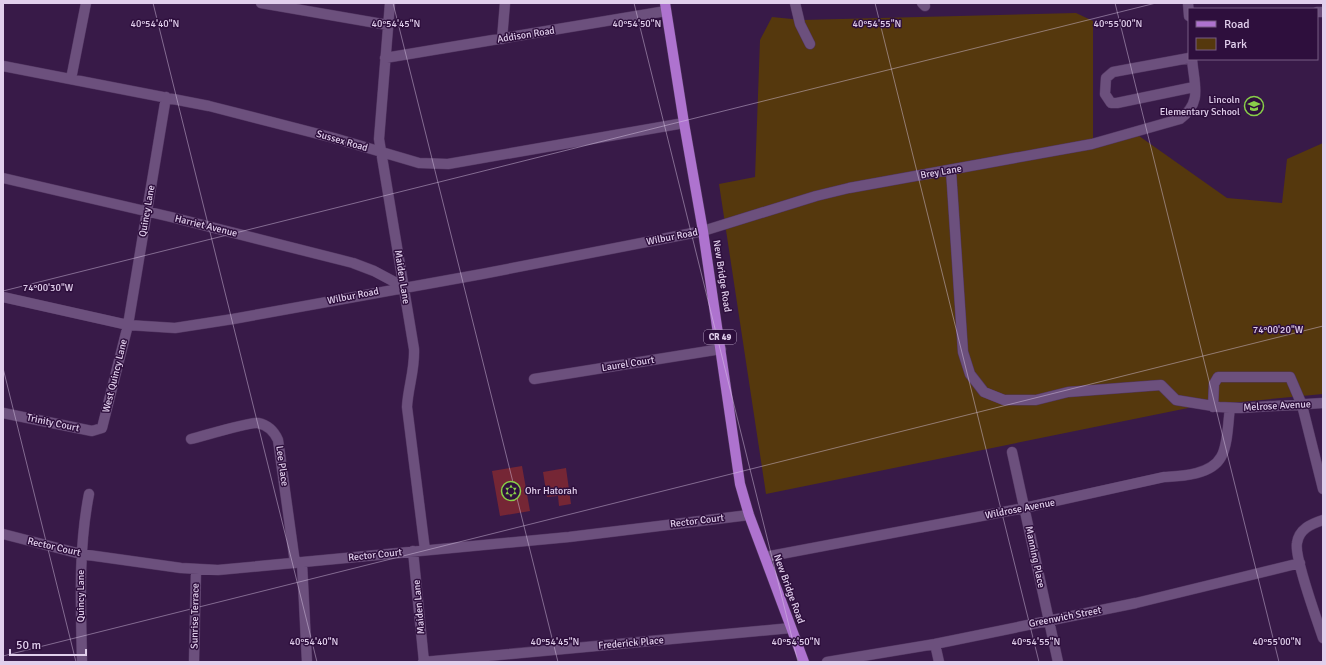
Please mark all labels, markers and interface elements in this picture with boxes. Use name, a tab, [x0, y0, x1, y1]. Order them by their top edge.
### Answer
legend	[1188, 8, 1318, 60]
text: Road	[1224, 17, 1250, 32]
text: 40°54'40"N	[131, 18, 179, 30]
text: 40°54'45"N	[372, 18, 420, 30]
text: 40°54'50"N	[613, 18, 661, 30]
text: 40°54'55"N	[853, 18, 901, 30]
text: 40°55'00"N	[1094, 18, 1142, 30]
street label: Addison Road	[496, 25, 556, 45]
text: Park	[1224, 37, 1247, 52]
place label: Lincoln Elementary School	[1160, 94, 1240, 118]
school or university icon: Lincoln Elementary School	[1243, 95, 1265, 117]
street label: Sussex Road	[315, 128, 369, 154]
street label: Brey Lane	[919, 162, 963, 182]
street label: Quincy Lane	[137, 184, 157, 238]
street label: Harriet Avenue	[173, 212, 239, 240]
street label: Wilbur Road	[645, 226, 699, 248]
street label: New Bridge Road	[710, 239, 734, 313]
street label: Maiden Lane	[392, 249, 412, 305]
text: 74°00'30"W	[23, 282, 74, 294]
street label: Wilbur Road	[326, 285, 380, 307]
text: 74°00'20"W	[1253, 324, 1304, 336]
road number: CR 49	[704, 330, 736, 344]
street label: West Quincy Lane	[100, 338, 130, 414]
street label: Laurel Court	[601, 354, 656, 374]
street label: Melrose Avenue	[1243, 398, 1311, 414]
street label: Trinity Court	[26, 412, 81, 435]
street label: Lee Place	[273, 445, 291, 487]
synagogue icon: Ohr Hatorah	[500, 480, 522, 502]
place label: Ohr Hatorah	[525, 485, 577, 497]
street label: Wildrose Avenue	[984, 496, 1056, 522]
street label: Rector Court	[669, 512, 725, 530]
street label: Manning Place	[1023, 525, 1047, 589]
street label: Rector Court	[26, 535, 82, 559]
street label: Rector Court	[347, 546, 403, 564]
street label: New Bridge Road	[771, 553, 807, 625]
street label: Quincy Lane	[75, 570, 87, 622]
street label: Maiden Lane	[411, 579, 427, 635]
street label: Sunrise Terrace	[188, 583, 202, 649]
street label: Greenwich Street	[1028, 604, 1103, 630]
scale bar	[10, 631, 86, 657]
street label: Frederick Place	[598, 634, 664, 652]
text: 40°54'40"N	[290, 636, 338, 648]
text: 40°54'45"N	[531, 636, 579, 648]
text: 40°54'50"N	[772, 636, 820, 648]
text: 40°54'55"N	[1012, 636, 1060, 648]
text: 40°55'00"N	[1253, 636, 1301, 648]
text: 50 m	[16, 638, 41, 653]

